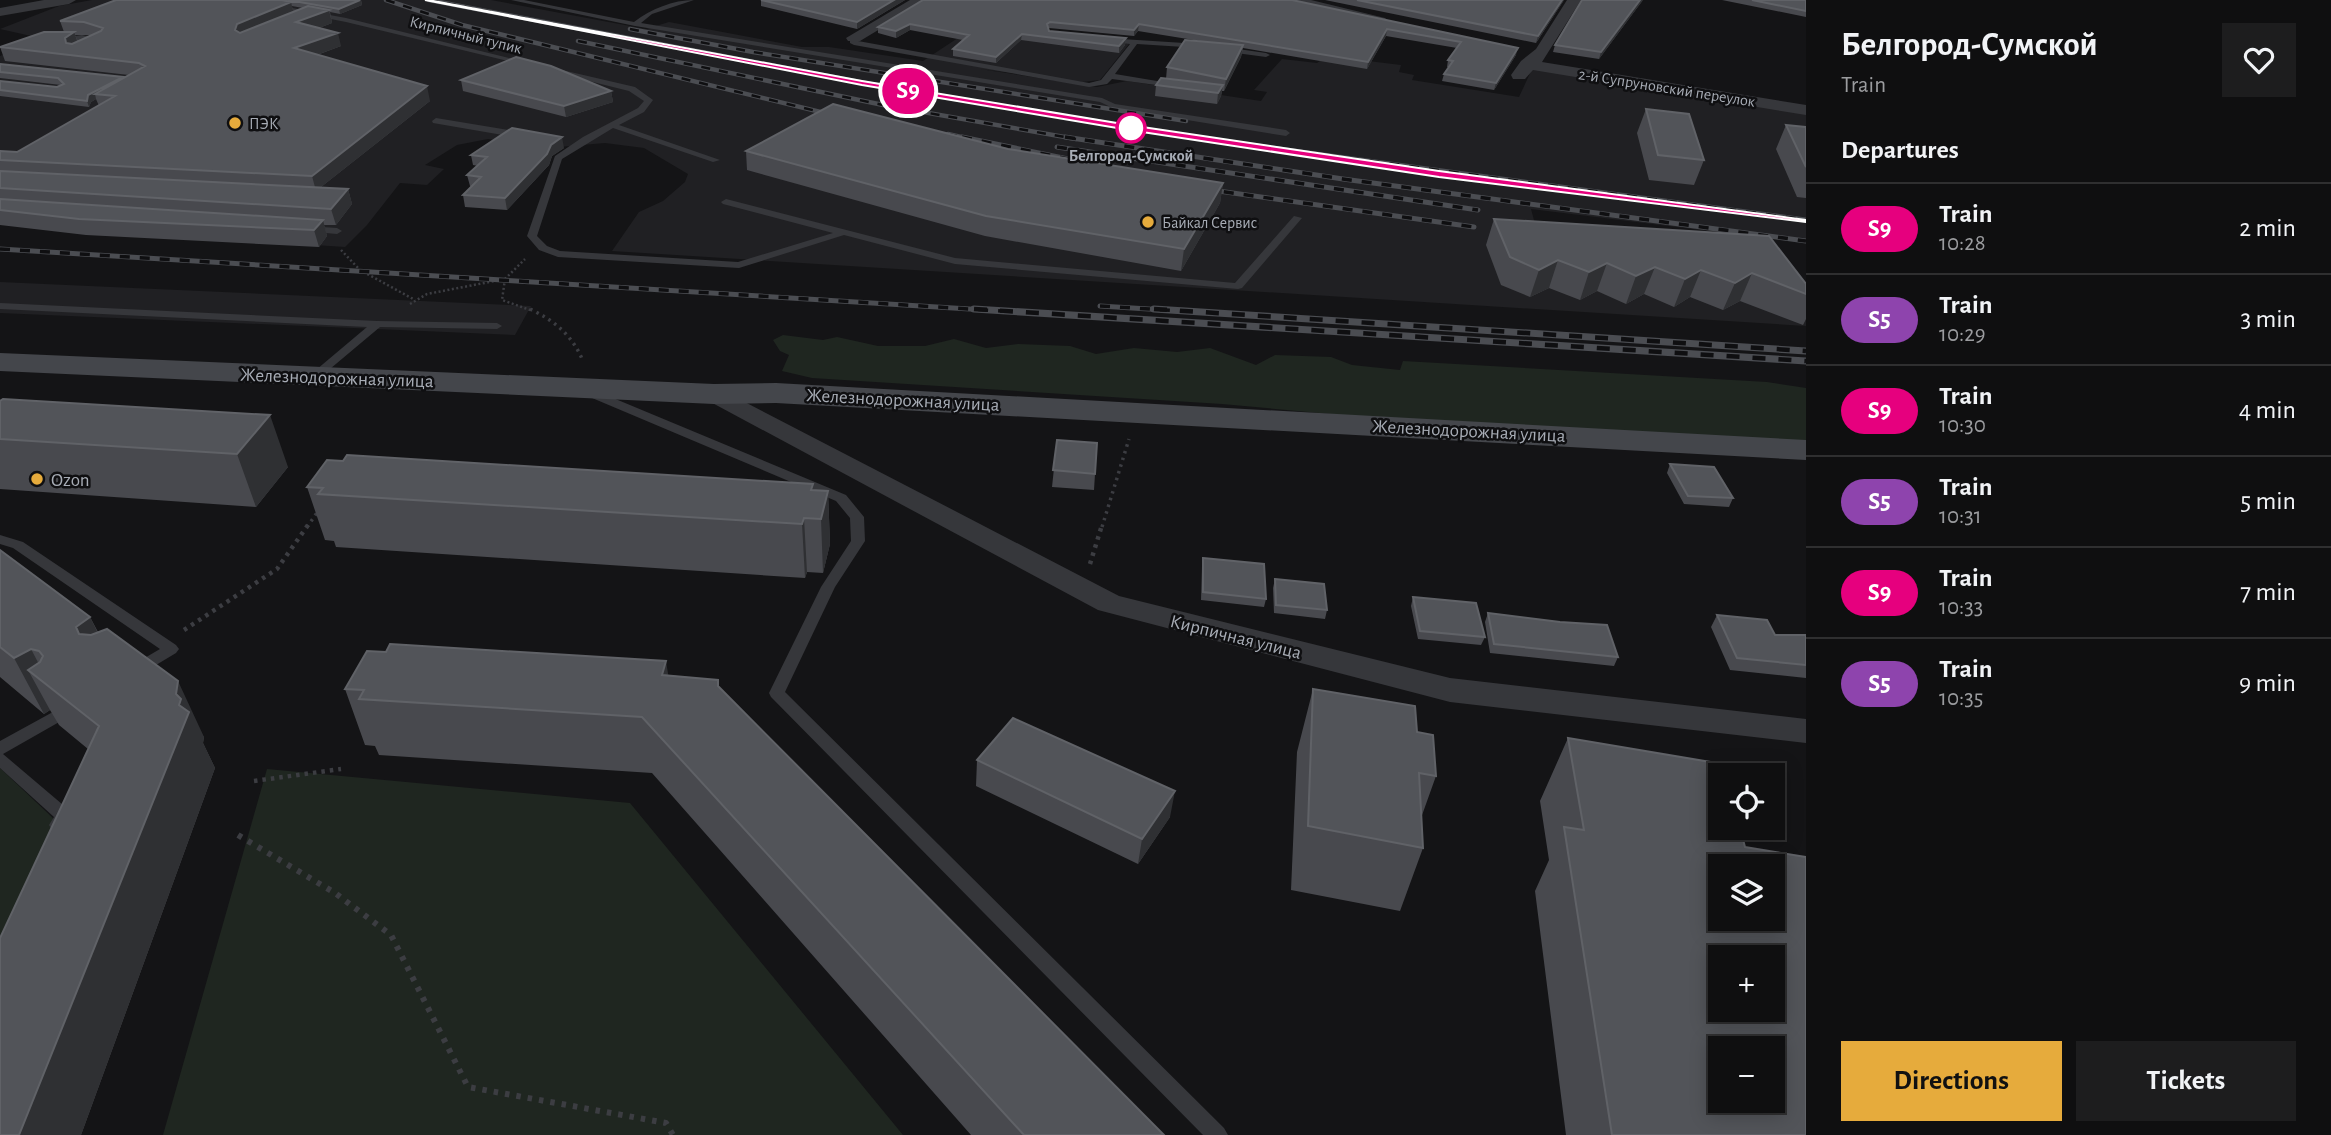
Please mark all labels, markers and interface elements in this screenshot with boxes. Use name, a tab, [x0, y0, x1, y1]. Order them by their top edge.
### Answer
street label: Кирпичный тупик	[408, 13, 524, 58]
button: heart	[2222, 23, 2296, 97]
text: Белгород-Сумской	[1841, 29, 2098, 62]
street label: 2-й Супруновский переулок	[1577, 66, 1757, 111]
line badge: S9	[876, 68, 940, 114]
text: Train	[1841, 74, 1886, 97]
text: S9	[896, 79, 920, 103]
marker: Белгород-Сумской	[1116, 113, 1146, 143]
marker: ПЭК	[227, 115, 243, 131]
place label: ПЭК	[249, 116, 278, 132]
text: Departures	[1841, 137, 1959, 163]
place label: Белгород-Сумской	[1069, 148, 1193, 165]
text: Train	[1939, 201, 1992, 227]
marker: Байкал Сервис	[1140, 214, 1156, 230]
place label: Байкал Сервис	[1162, 215, 1257, 231]
text: 2 min	[2239, 215, 2296, 241]
text: S9	[1868, 217, 1891, 241]
text: 10:28	[1939, 232, 1986, 255]
text: Train	[1939, 292, 1992, 318]
text: 3 min	[2240, 306, 2296, 332]
text: S5	[1868, 308, 1891, 332]
text: 10:29	[1939, 323, 1986, 346]
street label: Железнодорожная улица	[240, 366, 434, 391]
text: Train	[1939, 383, 1992, 409]
street label: Железнодорожная улица	[806, 386, 1000, 415]
text: 4 min	[2239, 397, 2296, 423]
text: S9	[1868, 399, 1891, 423]
text: 10:30	[1939, 414, 1986, 437]
street label: Железнодорожная улица	[1372, 417, 1566, 446]
marker: Ozon	[29, 471, 45, 487]
place label: Ozon	[51, 471, 90, 490]
text: Train	[1939, 474, 1992, 500]
text: 5 min	[2240, 488, 2296, 514]
text: S5	[1868, 490, 1891, 514]
text: 10:31	[1939, 505, 1982, 528]
text: Train	[1939, 565, 1992, 591]
text: 7 min	[2240, 579, 2296, 605]
text: S9	[1868, 581, 1891, 605]
text: 10:33	[1939, 596, 1983, 619]
street label: Кирпичная улица	[1168, 612, 1304, 663]
text: Train	[1939, 656, 1992, 682]
text: 9 min	[2239, 670, 2296, 696]
text: S5	[1868, 672, 1891, 696]
text: 10:35	[1939, 687, 1983, 710]
map controls	[1708, 763, 1785, 1113]
button: locate	[1708, 763, 1785, 840]
button: layers	[1708, 854, 1785, 931]
button: +	[1708, 945, 1785, 1022]
button: −	[1708, 1036, 1785, 1113]
button: Directions	[1841, 1041, 2062, 1121]
button: Tickets	[2076, 1041, 2296, 1121]

